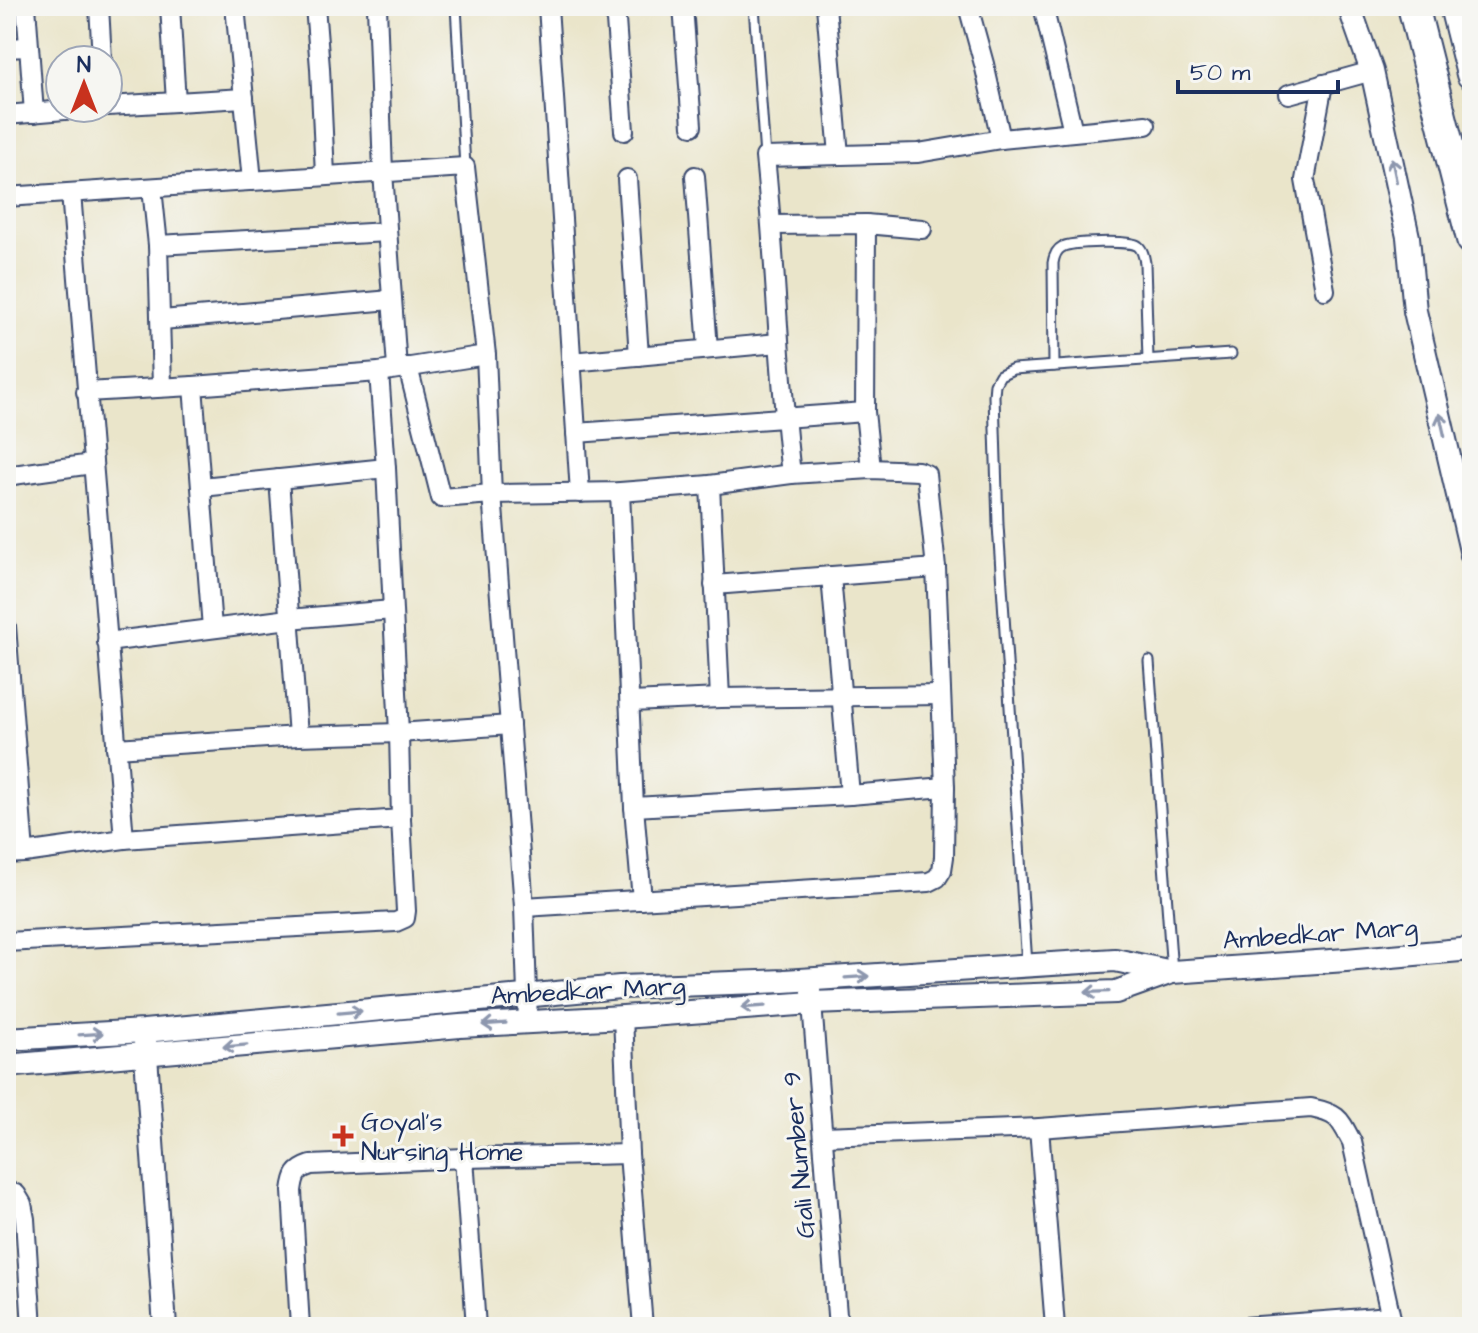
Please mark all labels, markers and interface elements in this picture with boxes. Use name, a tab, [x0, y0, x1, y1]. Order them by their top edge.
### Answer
north arrow	[44, 44, 124, 124]
scale bar	[1178, 44, 1338, 94]
text: N	[77, 50, 91, 81]
text: 50 m	[1190, 56, 1251, 90]
one-way arrow	[1386, 157, 1401, 183]
one-way arrow	[1434, 412, 1449, 438]
street label: Ambedkar Marg	[1221, 909, 1419, 961]
street label: Ambedkar Marg	[490, 968, 687, 1016]
one-way arrow	[843, 969, 870, 984]
one-way arrow	[1084, 985, 1111, 1000]
one-way arrow	[740, 1000, 767, 1015]
one-way arrow	[336, 1004, 363, 1019]
one-way arrow	[481, 1017, 508, 1032]
one-way arrow	[77, 1026, 104, 1041]
one-way arrow	[222, 1039, 249, 1054]
street label: Gali Number 9	[774, 1070, 824, 1240]
place label: Goyal's Nursing Home	[361, 1104, 523, 1172]
marker: Goyal's Nursing Home	[332, 1125, 354, 1147]

